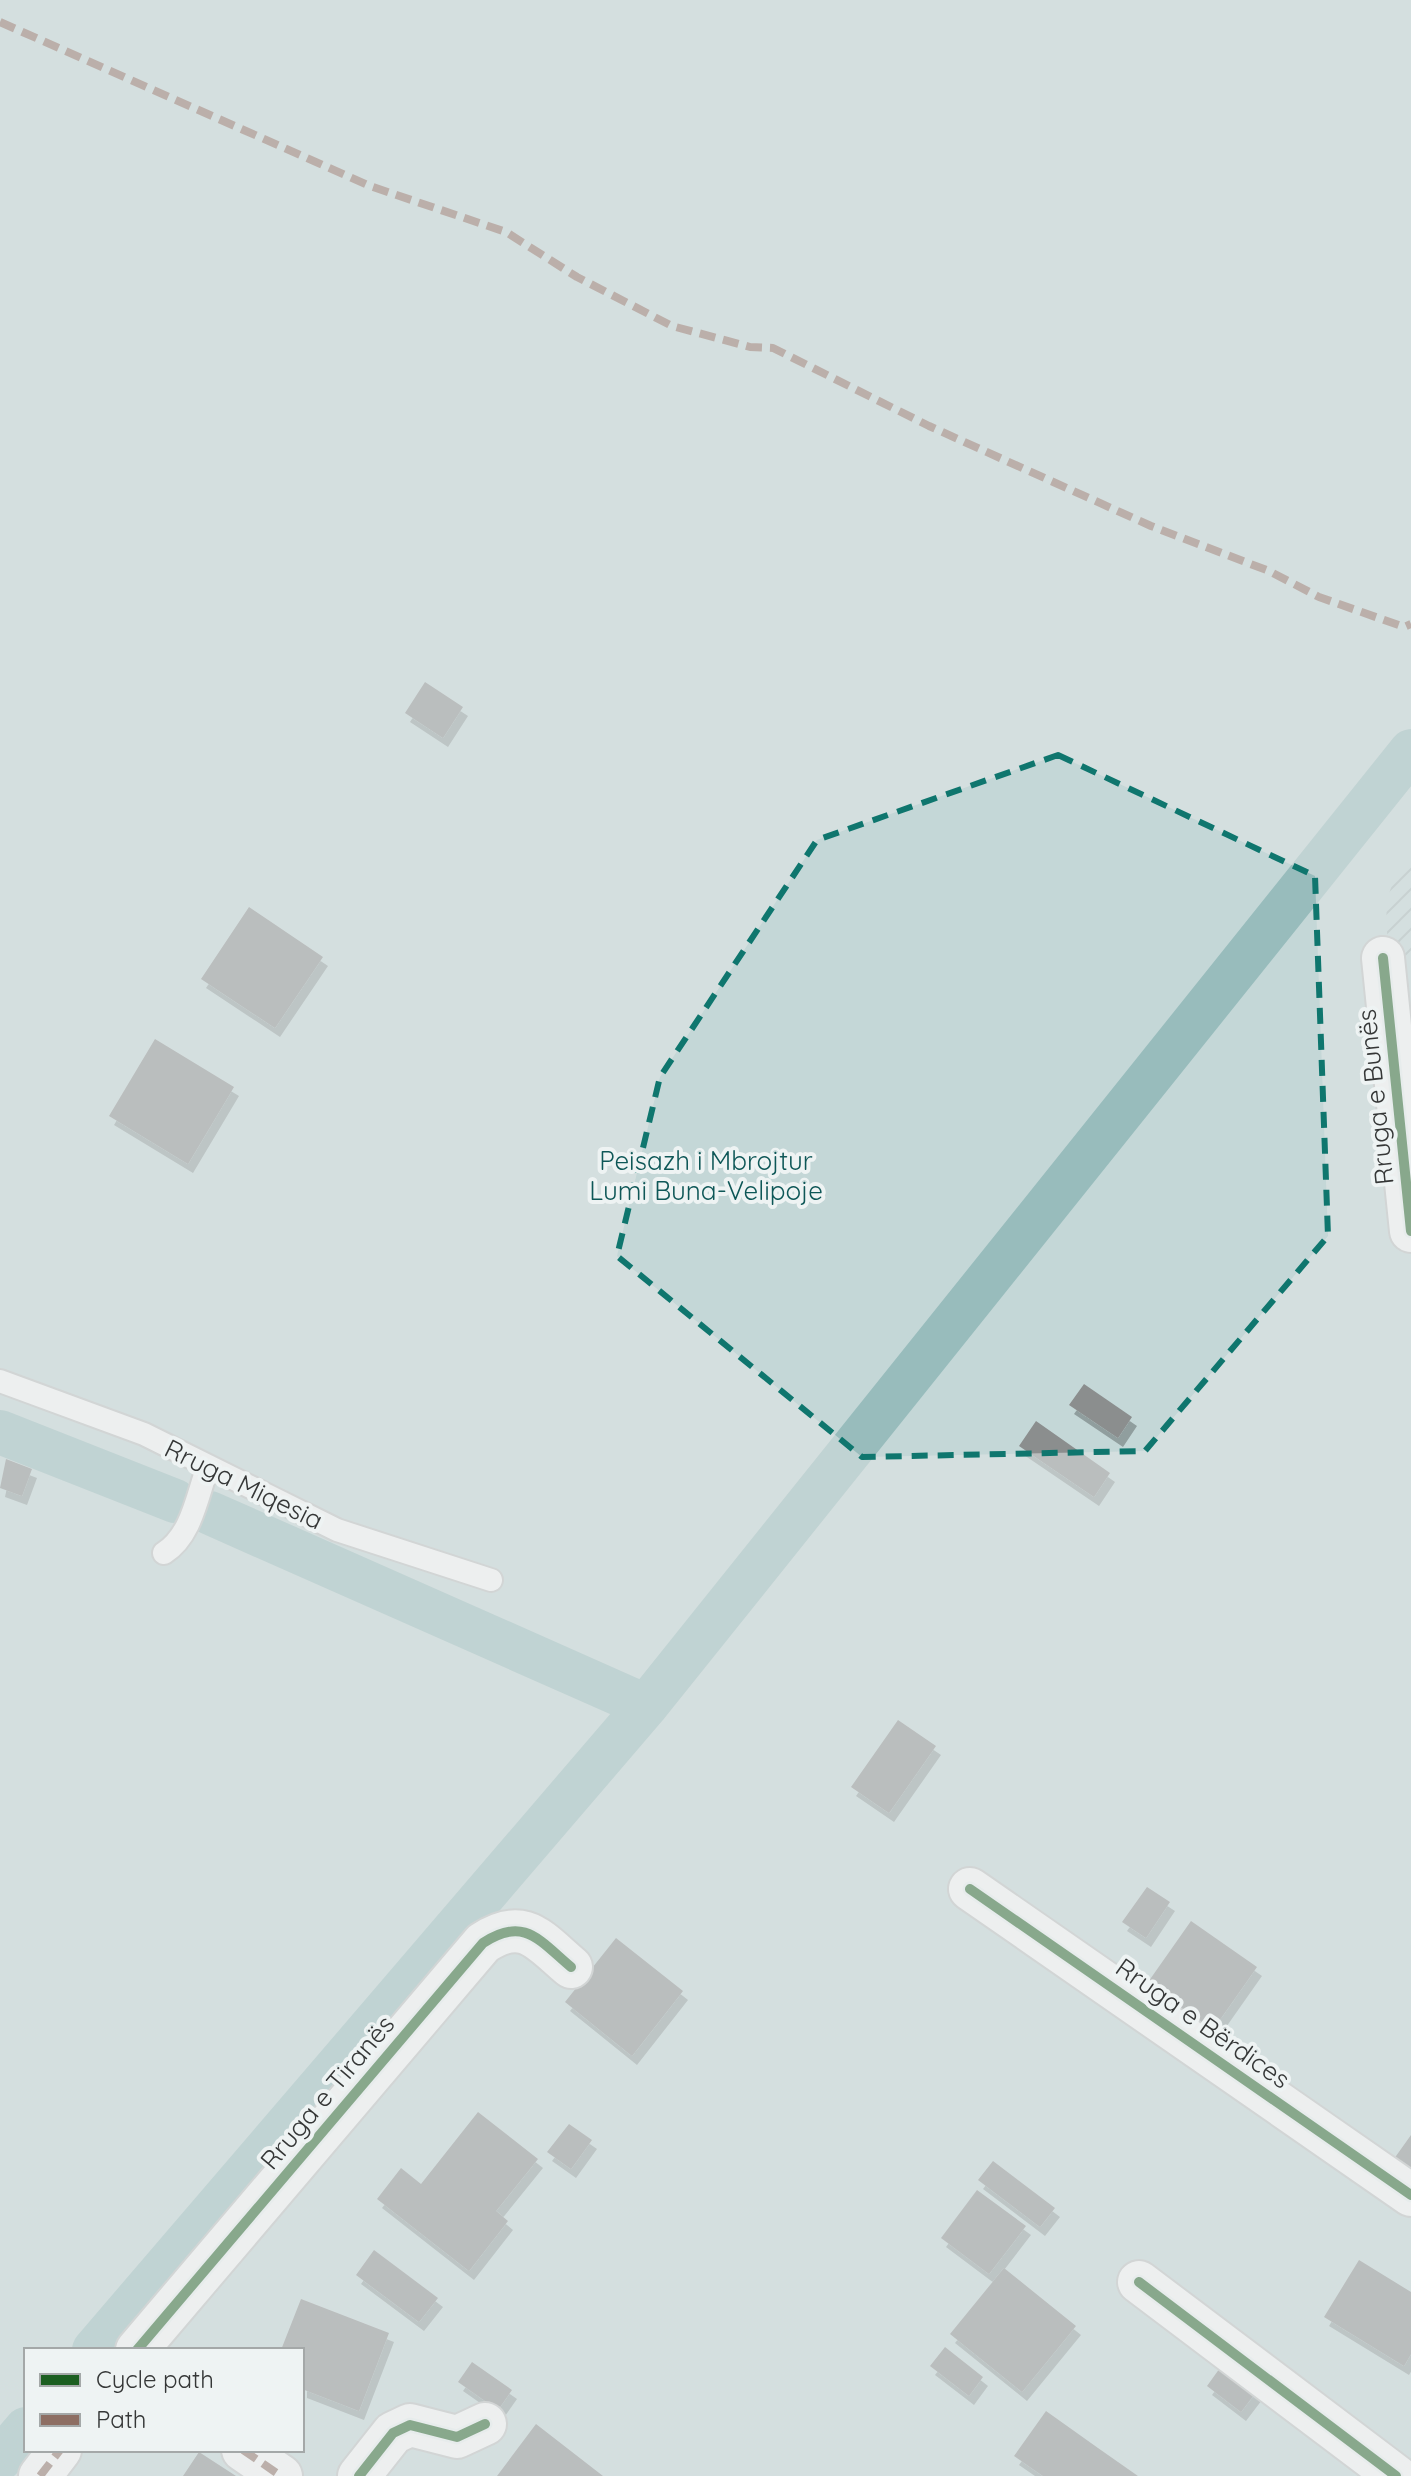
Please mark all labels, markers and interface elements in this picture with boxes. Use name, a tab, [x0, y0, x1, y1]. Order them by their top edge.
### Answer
street label: Rruga e Bunës	[1349, 1008, 1401, 1186]
park label: Peisazh i Mbrojtur Lumi Buna-Velipoje	[589, 1144, 823, 1207]
street label: Rruga Miqesia	[159, 1431, 329, 1537]
street label: Rruga e Bërdices	[1109, 1951, 1297, 2095]
street label: Rruga e Tiranës	[253, 2008, 401, 2176]
legend	[24, 2348, 304, 2452]
text: Cycle path	[96, 2364, 214, 2394]
text: Path	[96, 2404, 147, 2434]

